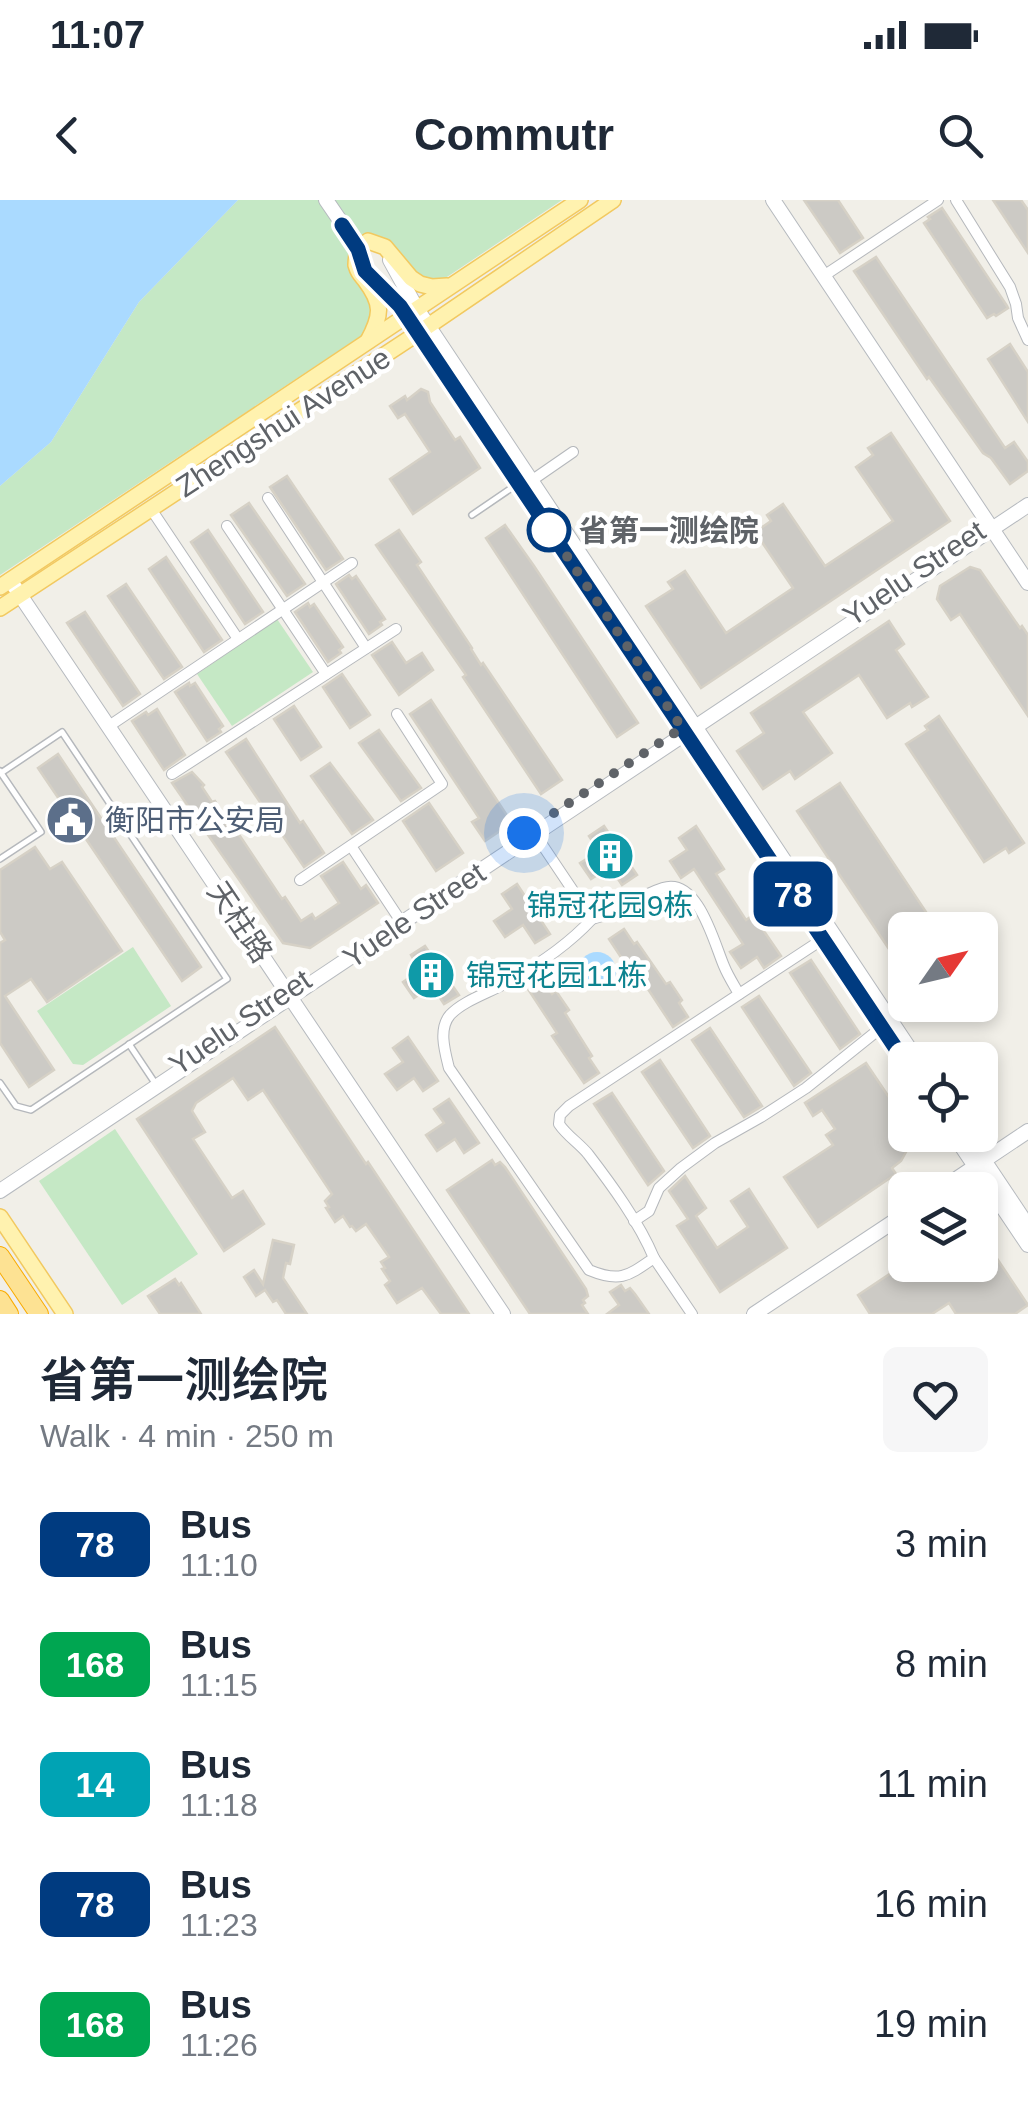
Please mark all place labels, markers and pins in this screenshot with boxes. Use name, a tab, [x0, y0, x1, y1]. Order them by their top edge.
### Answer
marker: 省第一测绘院	[528, 509, 570, 551]
place label: 省第一测绘院	[579, 514, 759, 547]
public building icon: 衡阳市公安局	[44, 794, 96, 846]
place label: 衡阳市公安局	[105, 804, 285, 837]
building icon: 锦冠花园9栋	[584, 830, 636, 882]
place label: 锦冠花园9栋	[527, 889, 693, 922]
building icon: 锦冠花园11栋	[405, 949, 457, 1001]
place label: 锦冠花园11栋	[466, 959, 647, 992]

